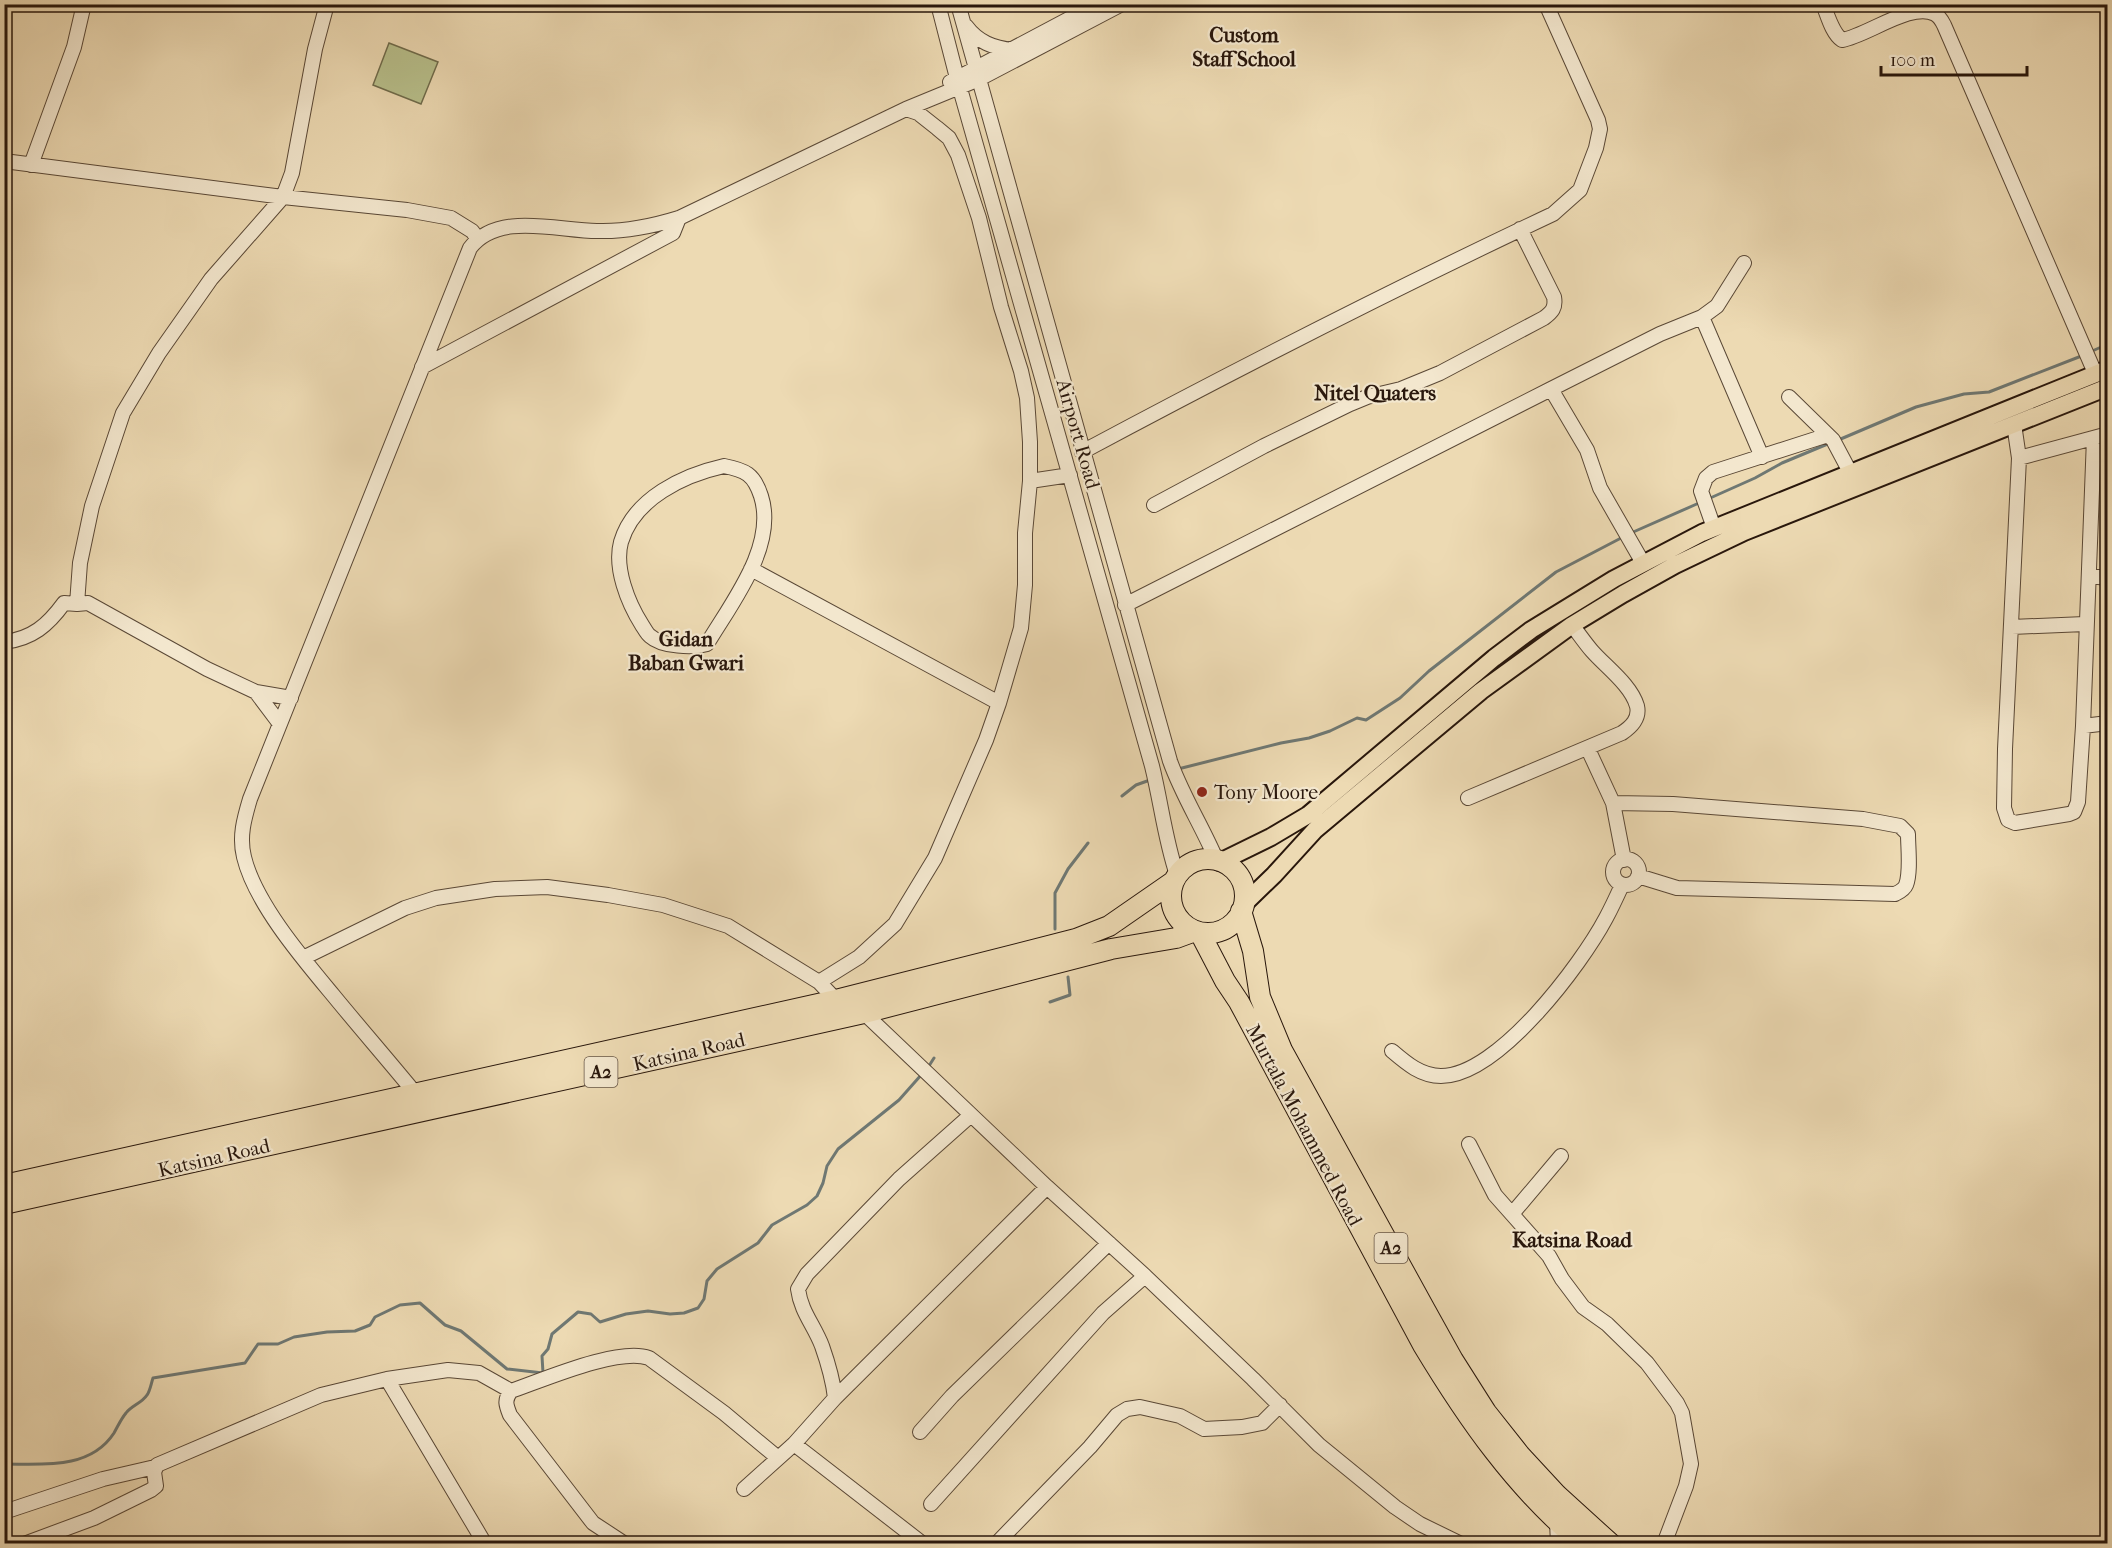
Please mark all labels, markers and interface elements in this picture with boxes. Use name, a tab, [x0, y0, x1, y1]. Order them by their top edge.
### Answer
district label: Custom Staff School	[1192, 23, 1296, 71]
scale bar	[1881, 39, 2026, 77]
text: 100 m	[1890, 50, 1935, 71]
street label: Airport Road	[1051, 375, 1105, 493]
district label: Nitel Quaters	[1314, 381, 1436, 405]
district label: Gidan Baban Gwari	[628, 627, 745, 675]
place label: Tony Moore	[1214, 781, 1318, 804]
marker: Tony Moore	[1195, 785, 1209, 799]
street label: Murtala Mohammed Road	[1241, 1020, 1367, 1231]
street label: Katsina Road	[631, 1028, 748, 1076]
road number: A2	[584, 1057, 618, 1087]
street label: Katsina Road	[156, 1134, 273, 1182]
district label: Katsina Road	[1512, 1228, 1632, 1252]
road number: A2	[1374, 1233, 1408, 1263]

